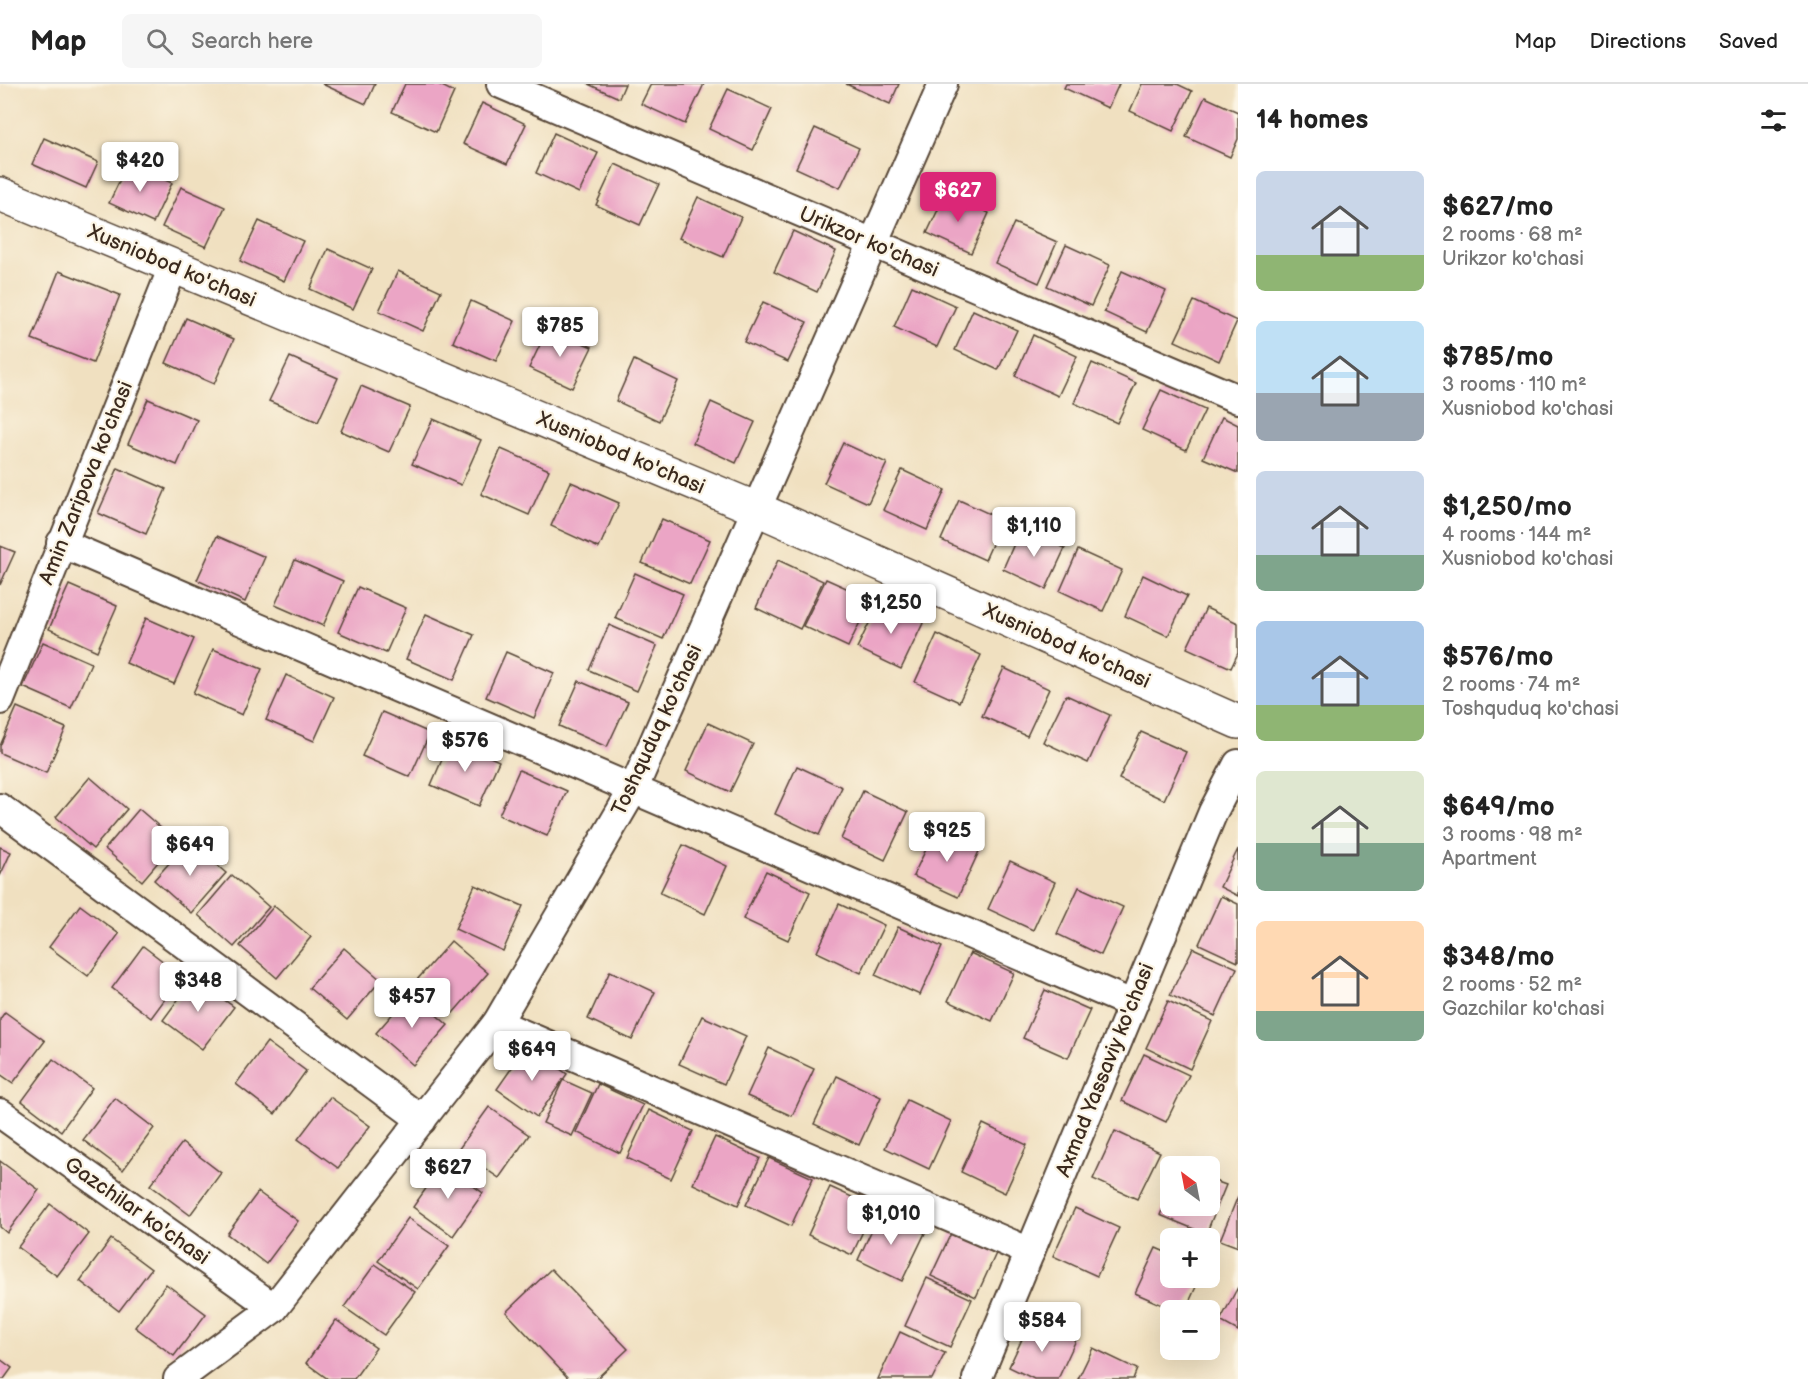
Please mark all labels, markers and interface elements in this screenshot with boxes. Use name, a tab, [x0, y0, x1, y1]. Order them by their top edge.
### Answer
search box	[122, 14, 542, 68]
text: Map	[30, 25, 86, 58]
icon: search	[143, 25, 176, 58]
text: Search here	[191, 28, 313, 55]
text: Map	[1514, 29, 1557, 54]
text: Directions	[1590, 29, 1686, 54]
text: Saved	[1719, 29, 1778, 54]
icon: filters	[1757, 104, 1790, 137]
text: 14 homes	[1256, 105, 1368, 136]
pin: $420	[104, 142, 176, 193]
text: $420	[115, 149, 165, 173]
pin: $627	[922, 172, 994, 223]
text: $627	[934, 179, 982, 203]
text: $627/mo	[1442, 192, 1553, 223]
icon: home	[1304, 195, 1376, 267]
street label: Urikzor ko'chasi	[796, 201, 942, 283]
street label: Xusniobod ko'chasi	[83, 219, 260, 313]
text: 2 rooms · 68 m²	[1442, 223, 1583, 247]
text: Urikzor ko'chasi	[1442, 247, 1584, 271]
pin: $785	[524, 307, 596, 358]
text: $785	[536, 314, 584, 338]
text: $785/mo	[1442, 342, 1553, 373]
icon: home	[1304, 345, 1376, 417]
text: 3 rooms · 110 m²	[1442, 373, 1587, 397]
street label: Amin Zaripova ko'chasi	[34, 378, 138, 588]
text: Xusniobod ko'chasi	[1442, 397, 1613, 421]
street label: Xusniobod ko'chasi	[532, 406, 709, 500]
text: $1,250/mo	[1442, 492, 1572, 523]
icon: home	[1304, 495, 1376, 567]
pin: $1,110	[985, 507, 1083, 558]
text: $1,110	[1006, 514, 1062, 538]
text: 4 rooms · 144 m²	[1442, 523, 1591, 547]
text: Xusniobod ko'chasi	[1442, 547, 1613, 571]
pin: $1,250	[842, 584, 940, 635]
text: $1,250	[860, 591, 922, 615]
street label: Xusniobod ko'chasi	[979, 598, 1154, 694]
street label: Toshquduq ko'chasi	[606, 640, 708, 820]
text: $576/mo	[1442, 642, 1553, 673]
icon: home	[1304, 645, 1376, 717]
text: 2 rooms · 74 m²	[1442, 673, 1580, 697]
text: Toshquduq ko'chasi	[1442, 697, 1619, 721]
pin: $576	[429, 722, 501, 773]
text: $576	[441, 729, 489, 753]
text: $649/mo	[1442, 792, 1555, 823]
icon: home	[1304, 795, 1376, 867]
pin: $925	[911, 812, 983, 863]
text: $925	[923, 819, 971, 843]
text: 3 rooms · 98 m²	[1442, 823, 1583, 847]
pin: $649	[154, 826, 226, 877]
text: $649	[166, 833, 214, 857]
text: Apartment	[1442, 847, 1537, 871]
text: $348/mo	[1442, 942, 1554, 973]
icon: home	[1304, 945, 1376, 1017]
street label: Axmad Yassaviy ko'chasi	[1051, 960, 1159, 1180]
pin: $348	[162, 962, 234, 1013]
text: $348	[174, 969, 222, 993]
text: 2 rooms · 52 m²	[1442, 973, 1582, 997]
pin: $457	[376, 978, 448, 1029]
text: $457	[388, 985, 436, 1009]
text: Gazchilar ko'chasi	[1442, 997, 1605, 1021]
pin: $649	[496, 1031, 568, 1082]
text: $649	[508, 1038, 556, 1062]
pin: $627	[412, 1149, 484, 1200]
street label: Gazchilar ko'chasi	[60, 1152, 214, 1270]
text: $627	[424, 1156, 472, 1180]
north arrow	[1160, 1156, 1220, 1216]
map controls	[1160, 1156, 1220, 1360]
pin: $1,010	[842, 1195, 940, 1246]
text: $1,010	[861, 1202, 921, 1226]
button: +	[1160, 1228, 1220, 1288]
button: −	[1160, 1300, 1220, 1360]
pin: $584	[1006, 1302, 1078, 1353]
text: $584	[1018, 1309, 1066, 1333]

